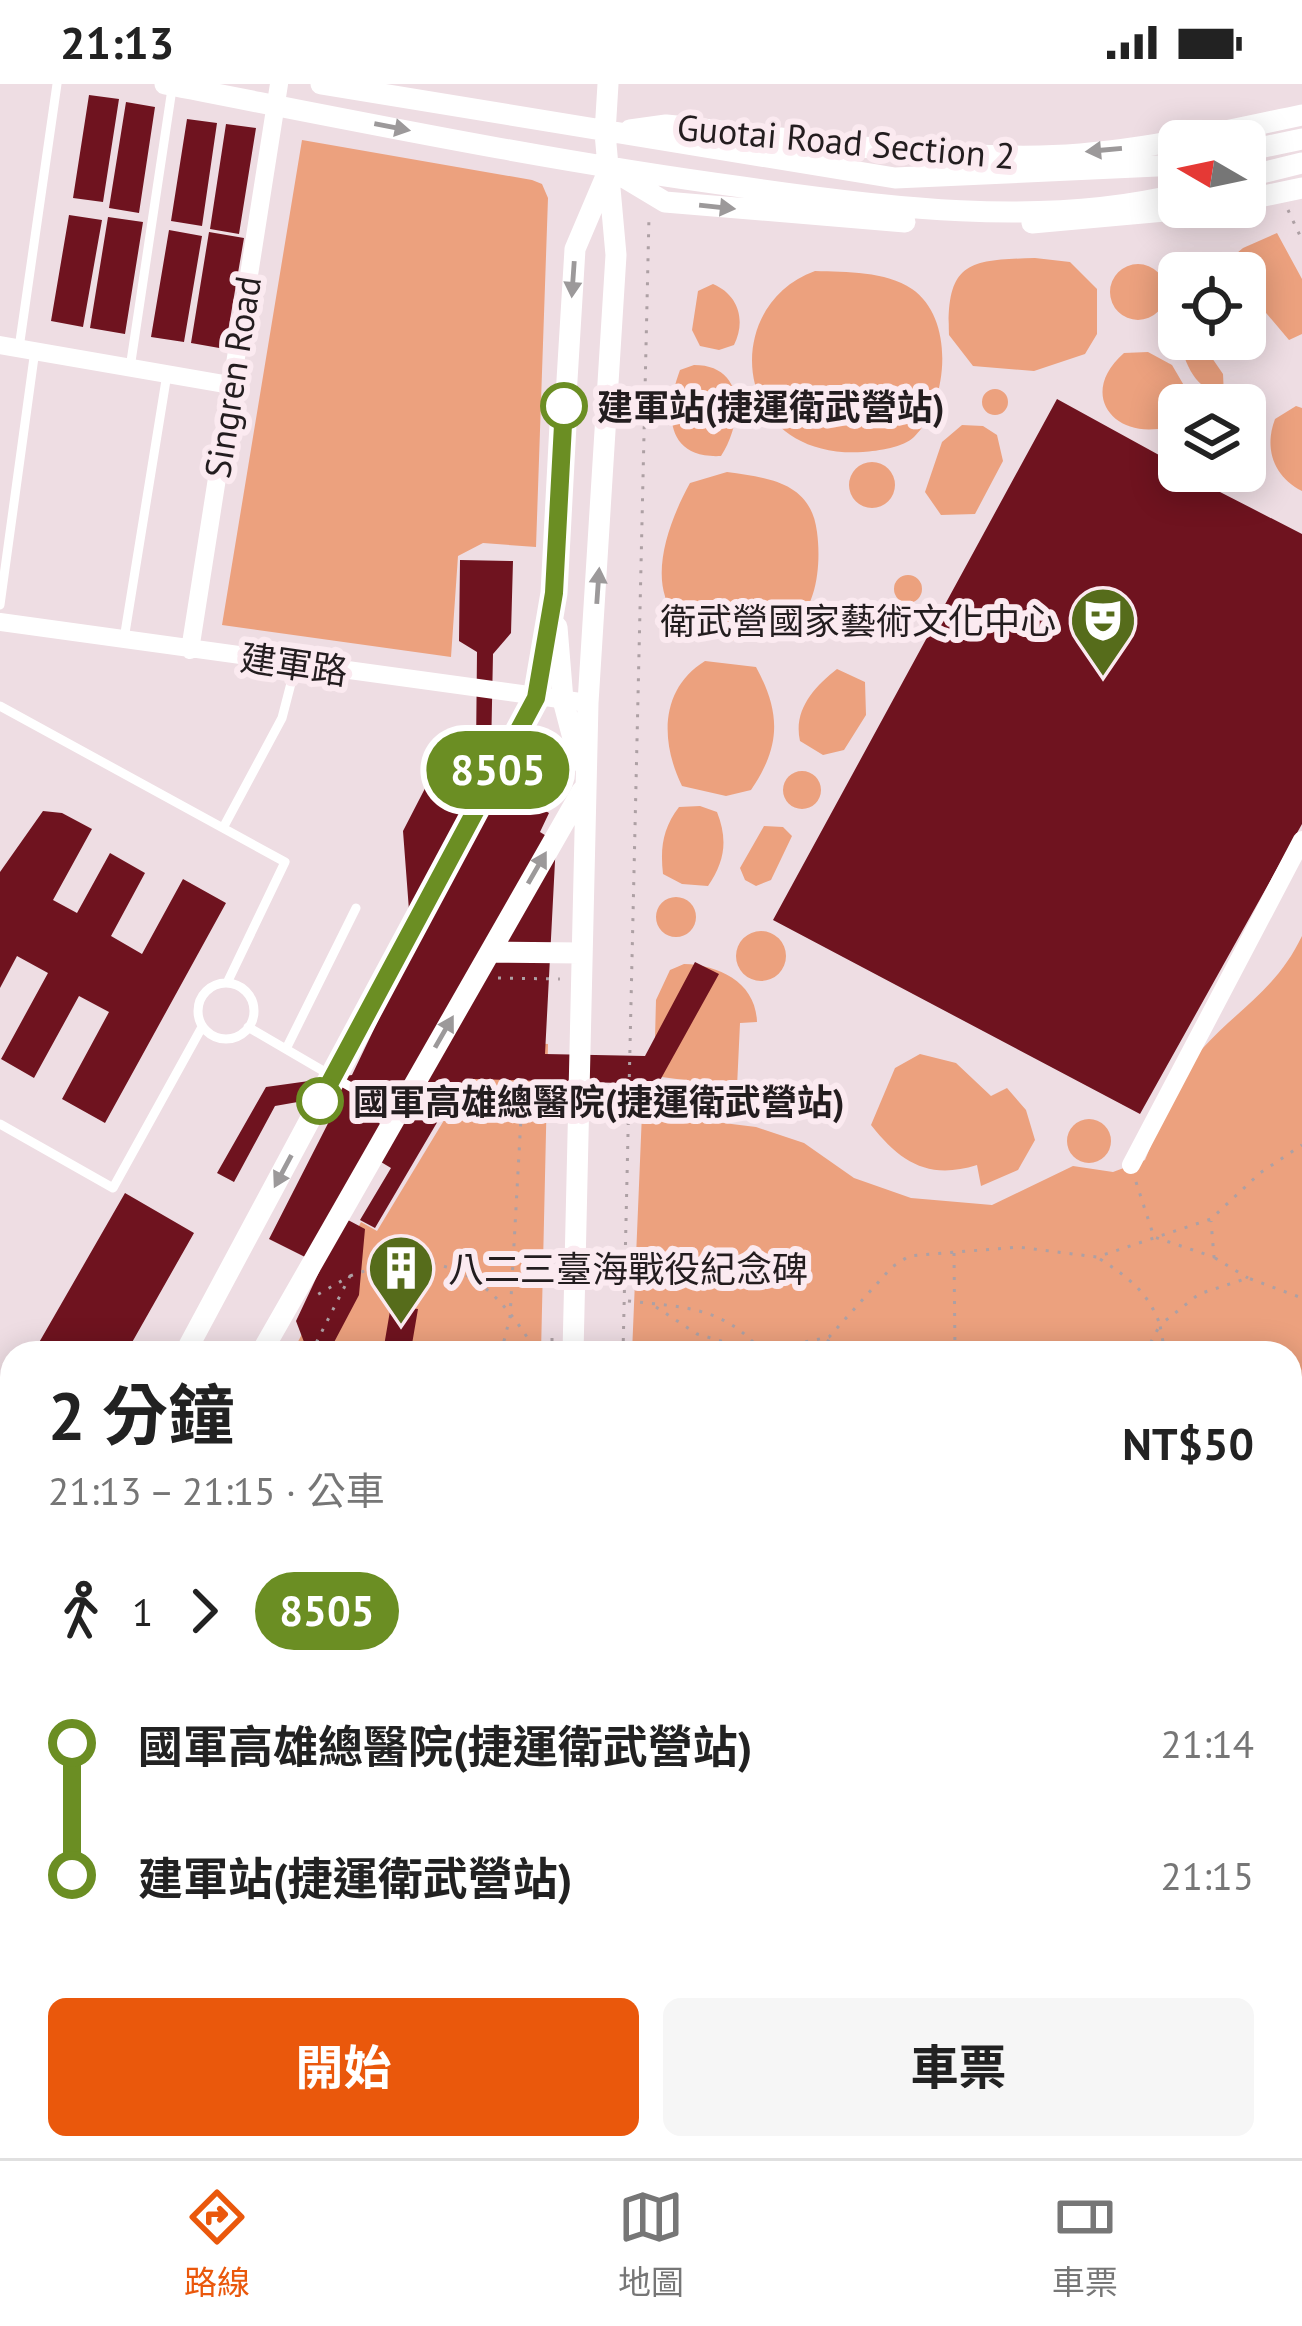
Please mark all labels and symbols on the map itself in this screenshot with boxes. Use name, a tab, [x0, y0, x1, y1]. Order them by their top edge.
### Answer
street label: Guotai Road Section 2	[675, 103, 1017, 179]
one-way arrow	[373, 118, 411, 137]
north arrow	[1158, 120, 1266, 228]
one-way arrow	[1085, 141, 1122, 160]
one-way arrow	[699, 198, 736, 217]
one-way arrow	[564, 261, 583, 298]
street label: Singren Road	[193, 273, 271, 481]
place label: 建軍站(捷運衛武營站)	[597, 383, 945, 430]
marker: 建軍站(捷運衛武營站)	[542, 384, 586, 428]
one-way arrow	[588, 567, 607, 604]
theatre icon: 衛武營國家藝術文化中心	[1068, 585, 1138, 679]
place label: 衛武營國家藝術文化中心	[660, 597, 1056, 644]
street label: 建軍路	[237, 633, 351, 695]
line badge: 8505	[414, 731, 582, 809]
one-way arrow	[526, 852, 547, 885]
one-way arrow	[432, 1016, 453, 1049]
place label: 國軍高雄總醫院(捷運衛武營站)	[353, 1078, 845, 1125]
marker: 國軍高雄總醫院(捷運衛武營站)	[298, 1079, 342, 1123]
one-way arrow	[273, 1153, 294, 1188]
building icon: 八二三臺海戰役紀念碑	[366, 1233, 436, 1327]
place label: 八二三臺海戰役紀念碑	[448, 1245, 808, 1292]

